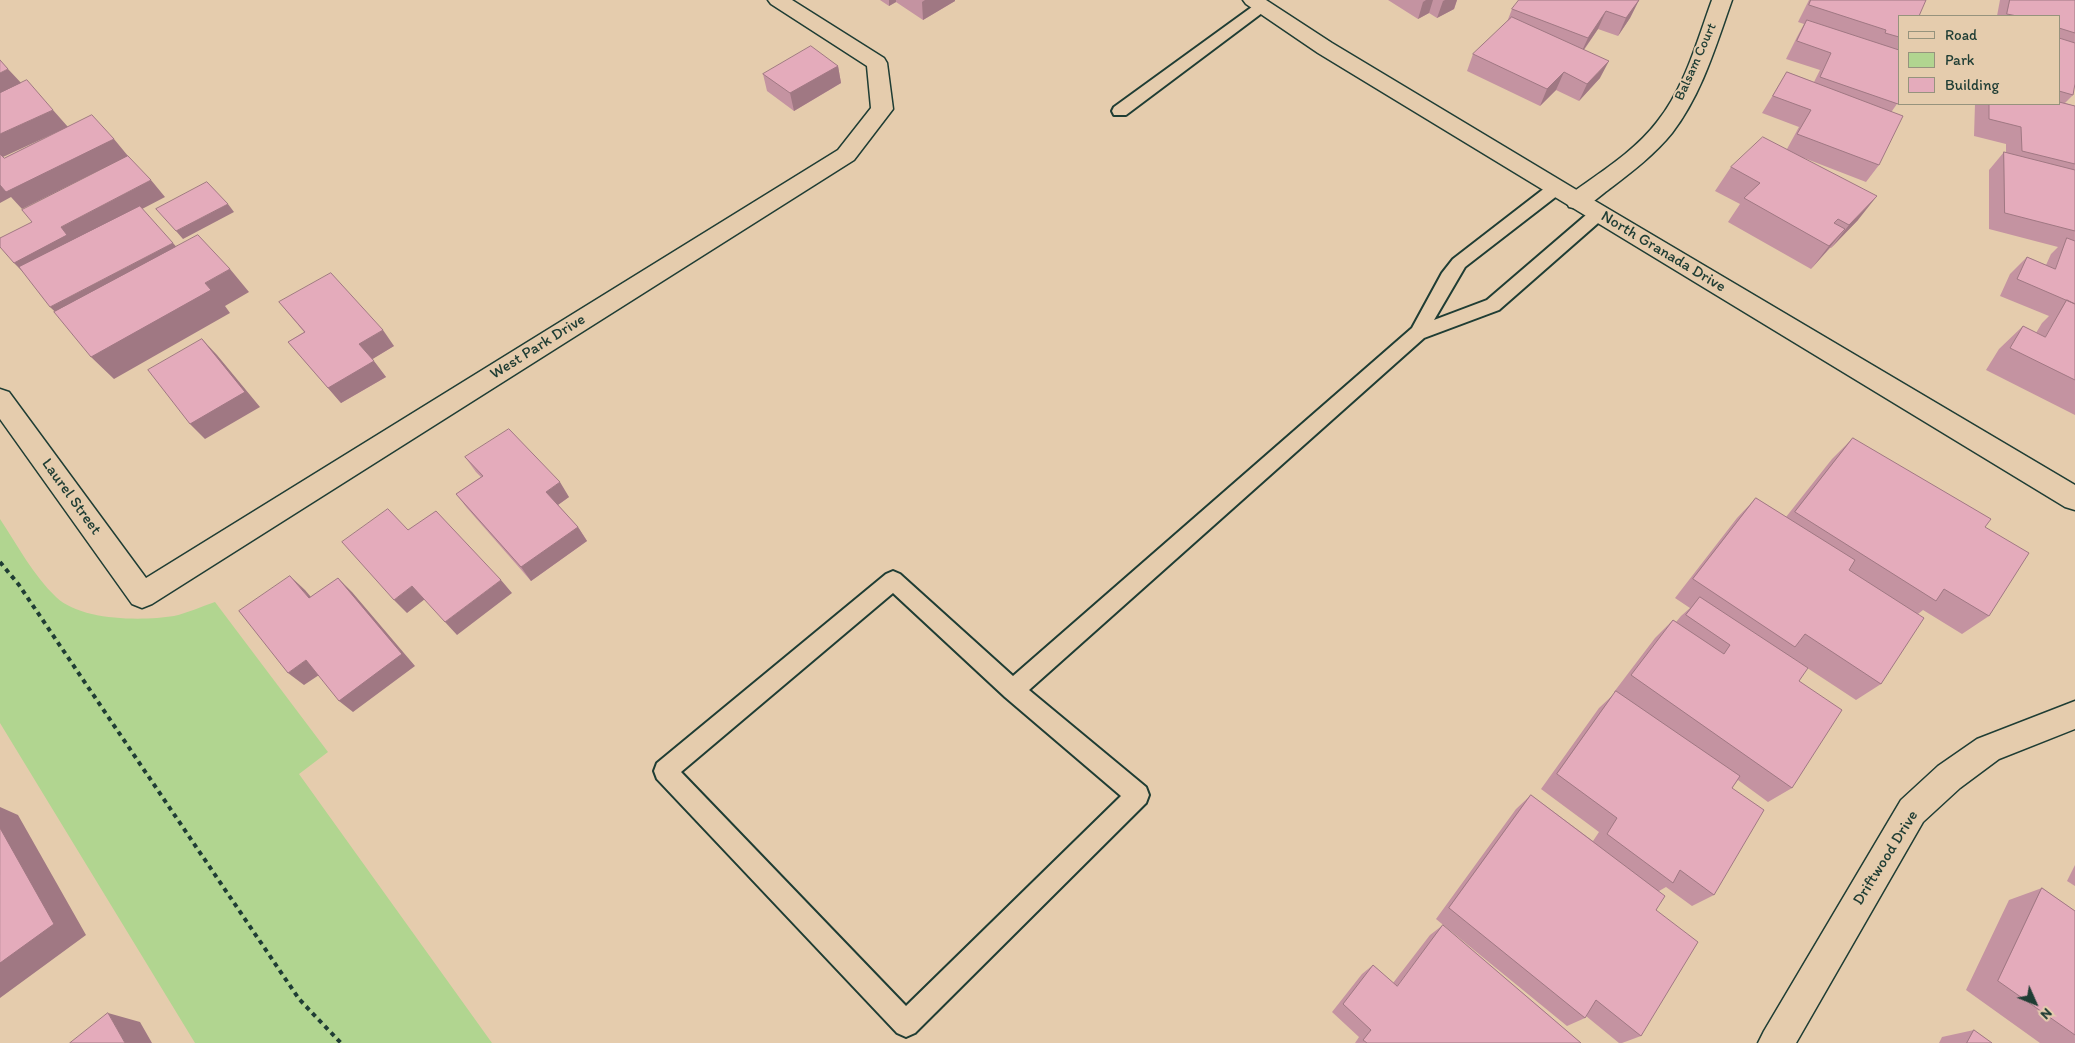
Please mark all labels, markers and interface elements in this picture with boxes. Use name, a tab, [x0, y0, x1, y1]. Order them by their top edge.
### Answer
legend	[1898, 15, 2060, 105]
street label: Balsam Court	[1671, 21, 1721, 103]
text: Road	[1945, 26, 1977, 44]
text: Park	[1945, 51, 1975, 69]
text: Building	[1945, 76, 1999, 94]
street label: North Granada Drive	[1597, 207, 1729, 297]
street label: West Park Drive	[487, 310, 589, 384]
street label: Laurel Street	[37, 455, 105, 539]
street label: Driftwood Drive	[1849, 807, 1923, 909]
north arrow	[2010, 978, 2060, 1028]
text: N	[2037, 1004, 2056, 1023]

